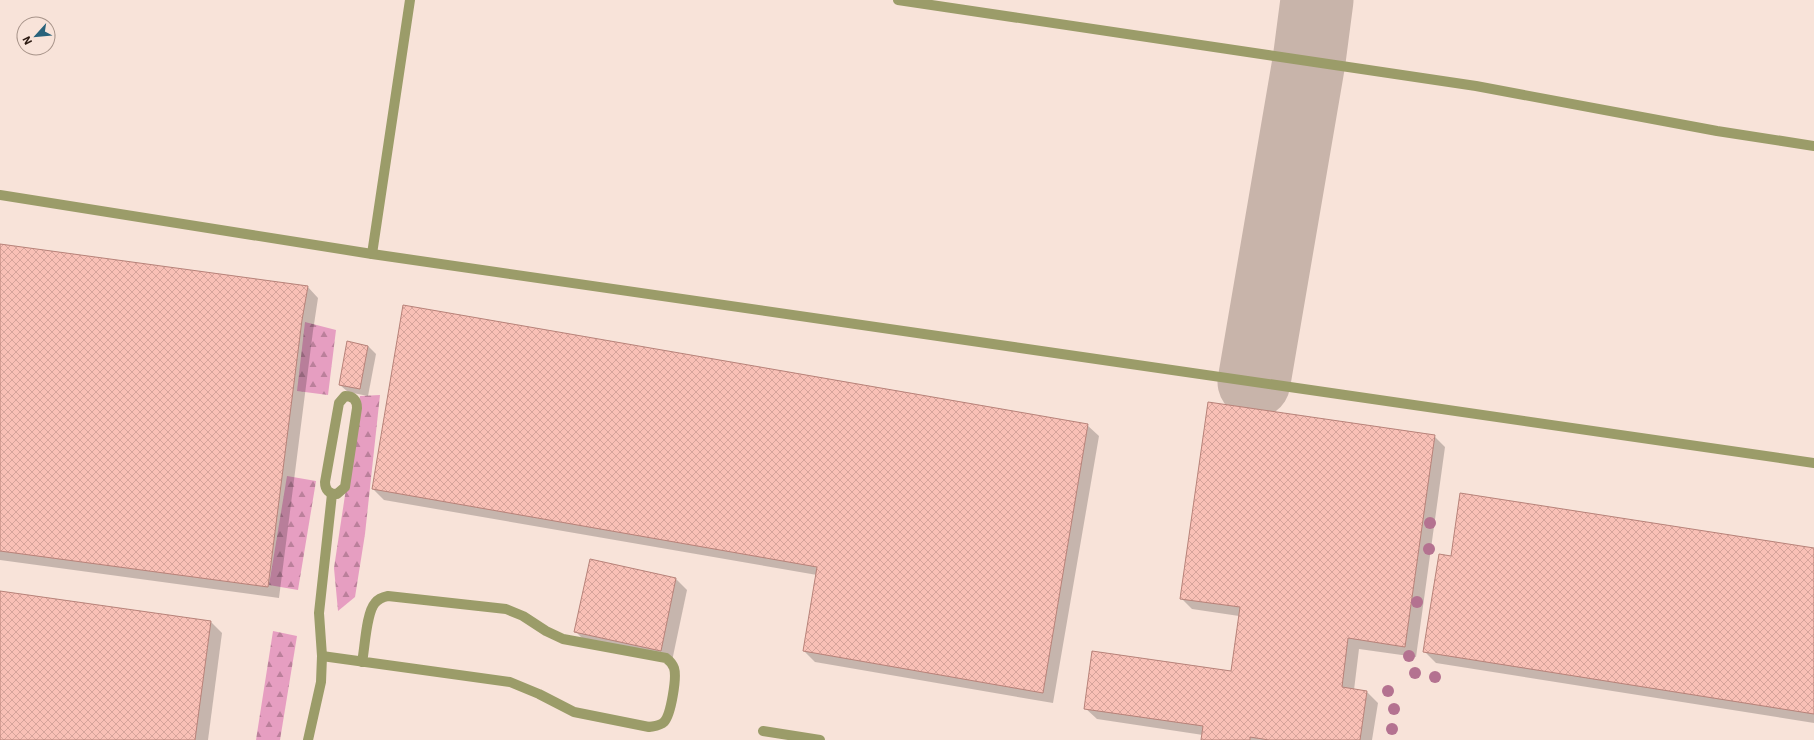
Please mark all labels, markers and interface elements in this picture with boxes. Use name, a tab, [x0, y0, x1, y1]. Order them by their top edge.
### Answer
north arrow	[16, 16, 56, 56]
text: N	[19, 34, 35, 47]

